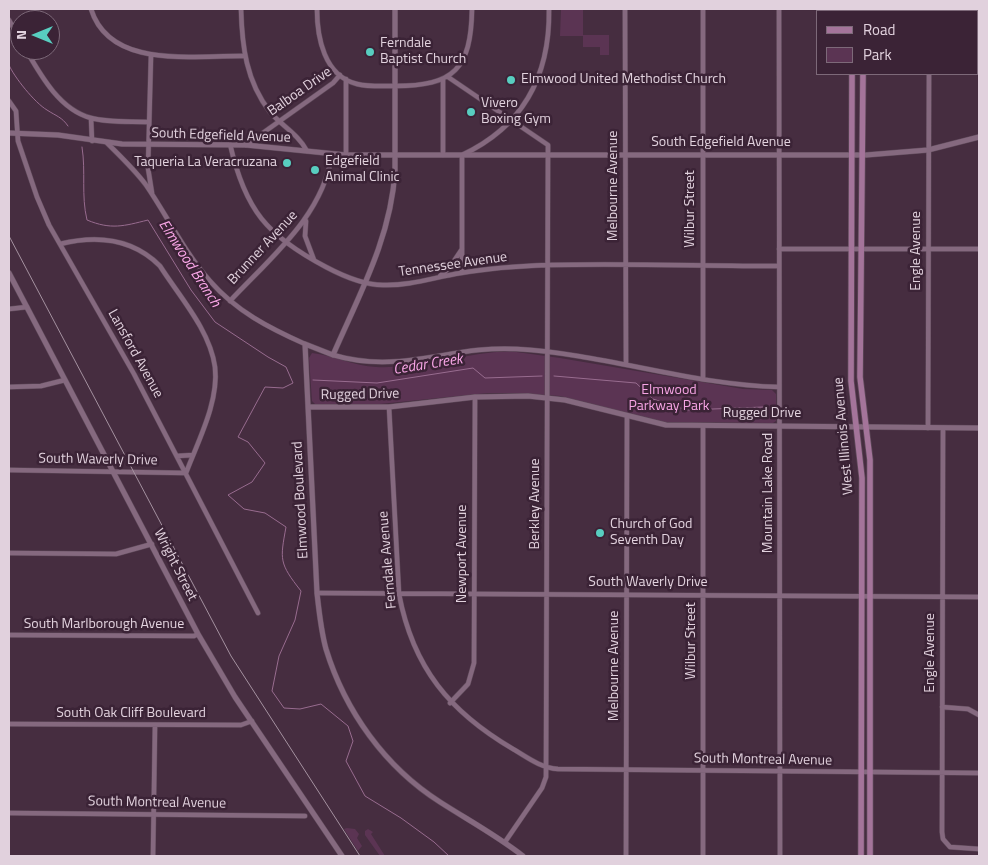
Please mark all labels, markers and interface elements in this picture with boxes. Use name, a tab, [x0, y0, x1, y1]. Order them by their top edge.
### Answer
north arrow	[10, 10, 60, 60]
legend	[816, 10, 978, 75]
text: Road	[863, 18, 895, 41]
text: N	[10, 30, 31, 40]
place label: Ferndale Baptist Church	[380, 36, 466, 68]
text: Park	[863, 43, 892, 66]
marker: Ferndale Baptist Church	[364, 46, 376, 58]
street label: Balboa Drive	[265, 64, 335, 120]
place label: Elmwood United Methodist Church	[521, 72, 726, 88]
marker: Elmwood United Methodist Church	[505, 74, 517, 86]
place label: Vivero Boxing Gym	[481, 96, 551, 128]
marker: Vivero Boxing Gym	[465, 106, 477, 118]
street label: South Edgefield Avenue	[151, 125, 291, 147]
street label: Melbourne Avenue	[606, 131, 622, 241]
street label: South Edgefield Avenue	[651, 135, 791, 151]
place label: Edgefield Animal Clinic	[325, 154, 400, 186]
place label: Taqueria La Veracruzana	[134, 155, 277, 171]
marker: Taqueria La Veracruzana	[281, 157, 293, 169]
marker: Edgefield Animal Clinic	[309, 164, 321, 176]
street label: Wilbur Street	[683, 170, 699, 248]
street label: Brunner Avenue	[225, 208, 301, 288]
street label: Engle Avenue	[909, 211, 925, 291]
water label: Elmwood Branch	[154, 217, 224, 311]
street label: Tennessee Avenue	[398, 249, 508, 281]
street label: Lansford Avenue	[104, 307, 166, 401]
water label: Cedar Creek	[392, 351, 464, 379]
street label: West Illinois Avenue	[830, 376, 858, 496]
park label: Elmwood Parkway Park	[629, 383, 709, 416]
street label: Rugged Drive	[321, 386, 399, 404]
street label: Rugged Drive	[723, 406, 801, 422]
street label: Mountain Lake Road	[761, 433, 777, 553]
street label: Elmwood Boulevard	[290, 441, 312, 559]
street label: South Waverly Drive	[38, 451, 158, 469]
street label: Berkley Avenue	[528, 458, 544, 550]
street label: Newport Avenue	[455, 505, 471, 603]
street label: Ferndale Avenue	[375, 510, 401, 610]
place label: Church of God Seventh Day	[610, 517, 693, 550]
street label: Wright Street	[150, 526, 200, 604]
marker: Church of God Seventh Day	[594, 527, 606, 539]
street label: South Waverly Drive	[588, 575, 708, 591]
street label: Wilbur Street	[684, 602, 700, 680]
street label: Melbourne Avenue	[607, 611, 623, 721]
street label: Engle Avenue	[923, 613, 939, 693]
street label: South Marlborough Avenue	[24, 617, 184, 633]
street label: South Oak Cliff Boulevard	[56, 706, 206, 722]
street label: South Montreal Avenue	[694, 750, 832, 770]
street label: South Montreal Avenue	[88, 793, 226, 813]

